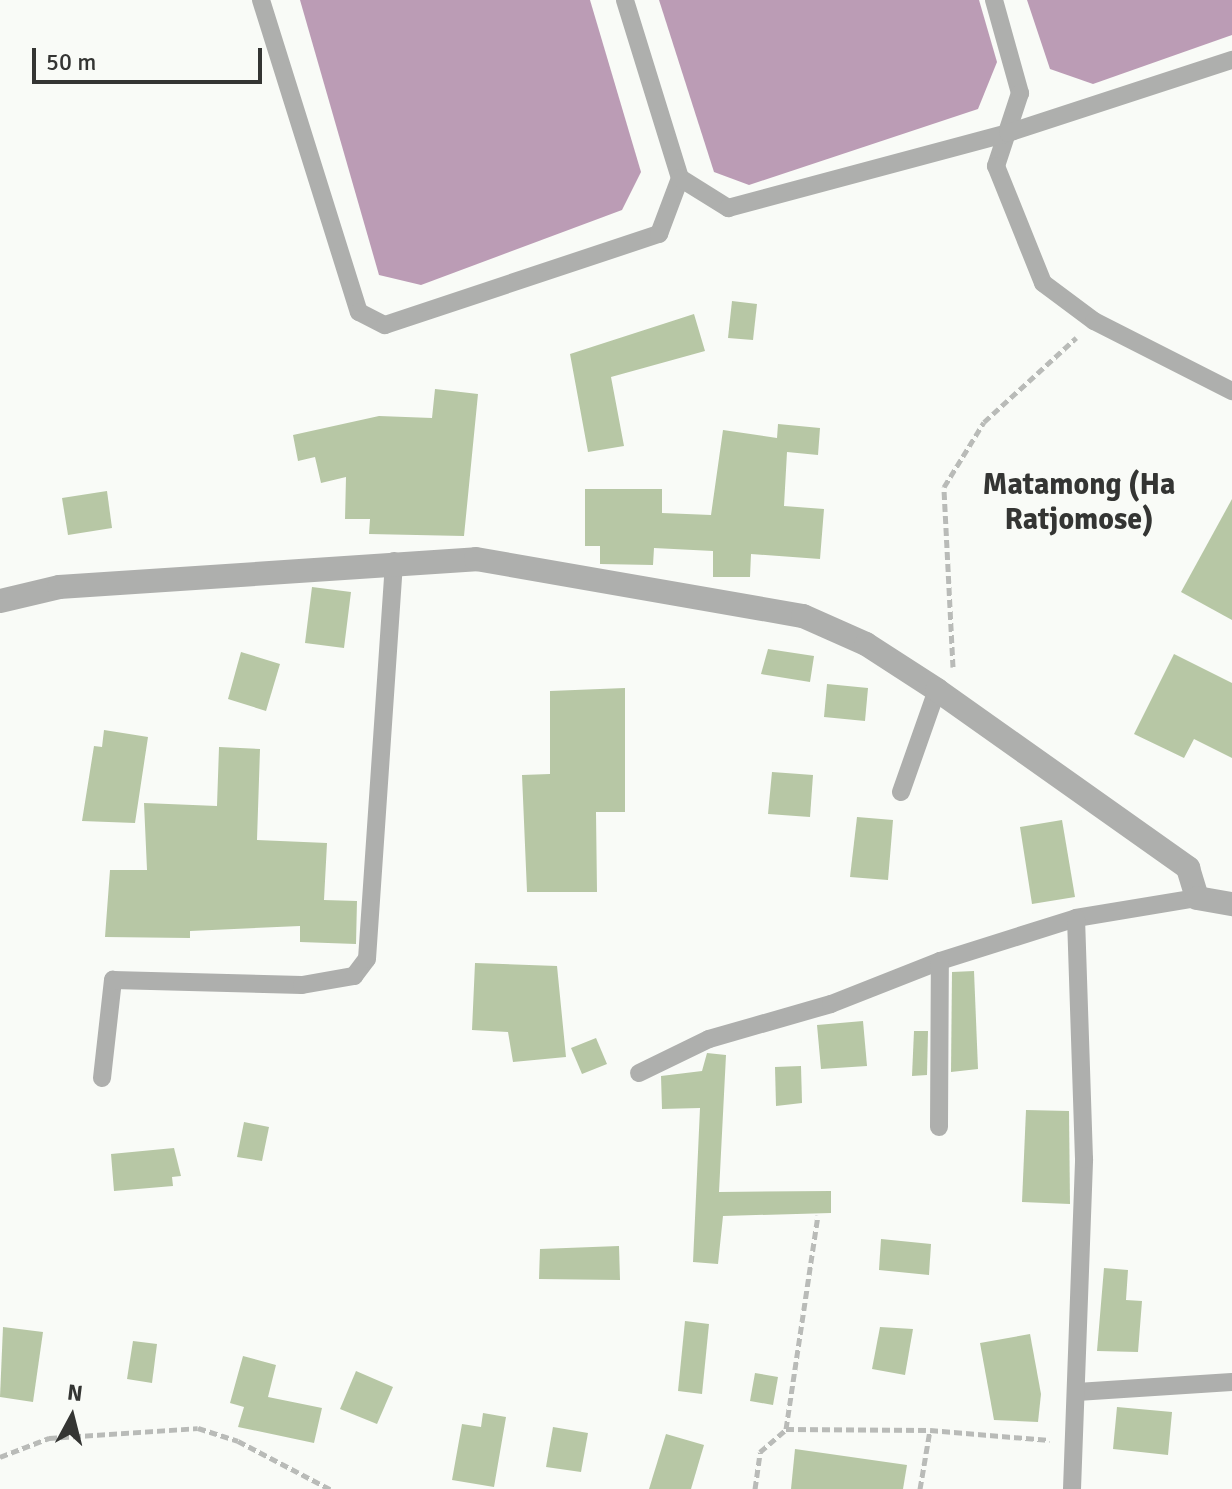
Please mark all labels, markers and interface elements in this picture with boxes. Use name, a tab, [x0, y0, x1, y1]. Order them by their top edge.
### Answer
scale bar	[36, 32, 266, 82]
text: 50 m	[46, 47, 96, 77]
district label: Matamong (Ha Ratjomose)	[982, 467, 1176, 538]
north arrow	[32, 1377, 112, 1457]
text: N	[66, 1378, 84, 1407]

